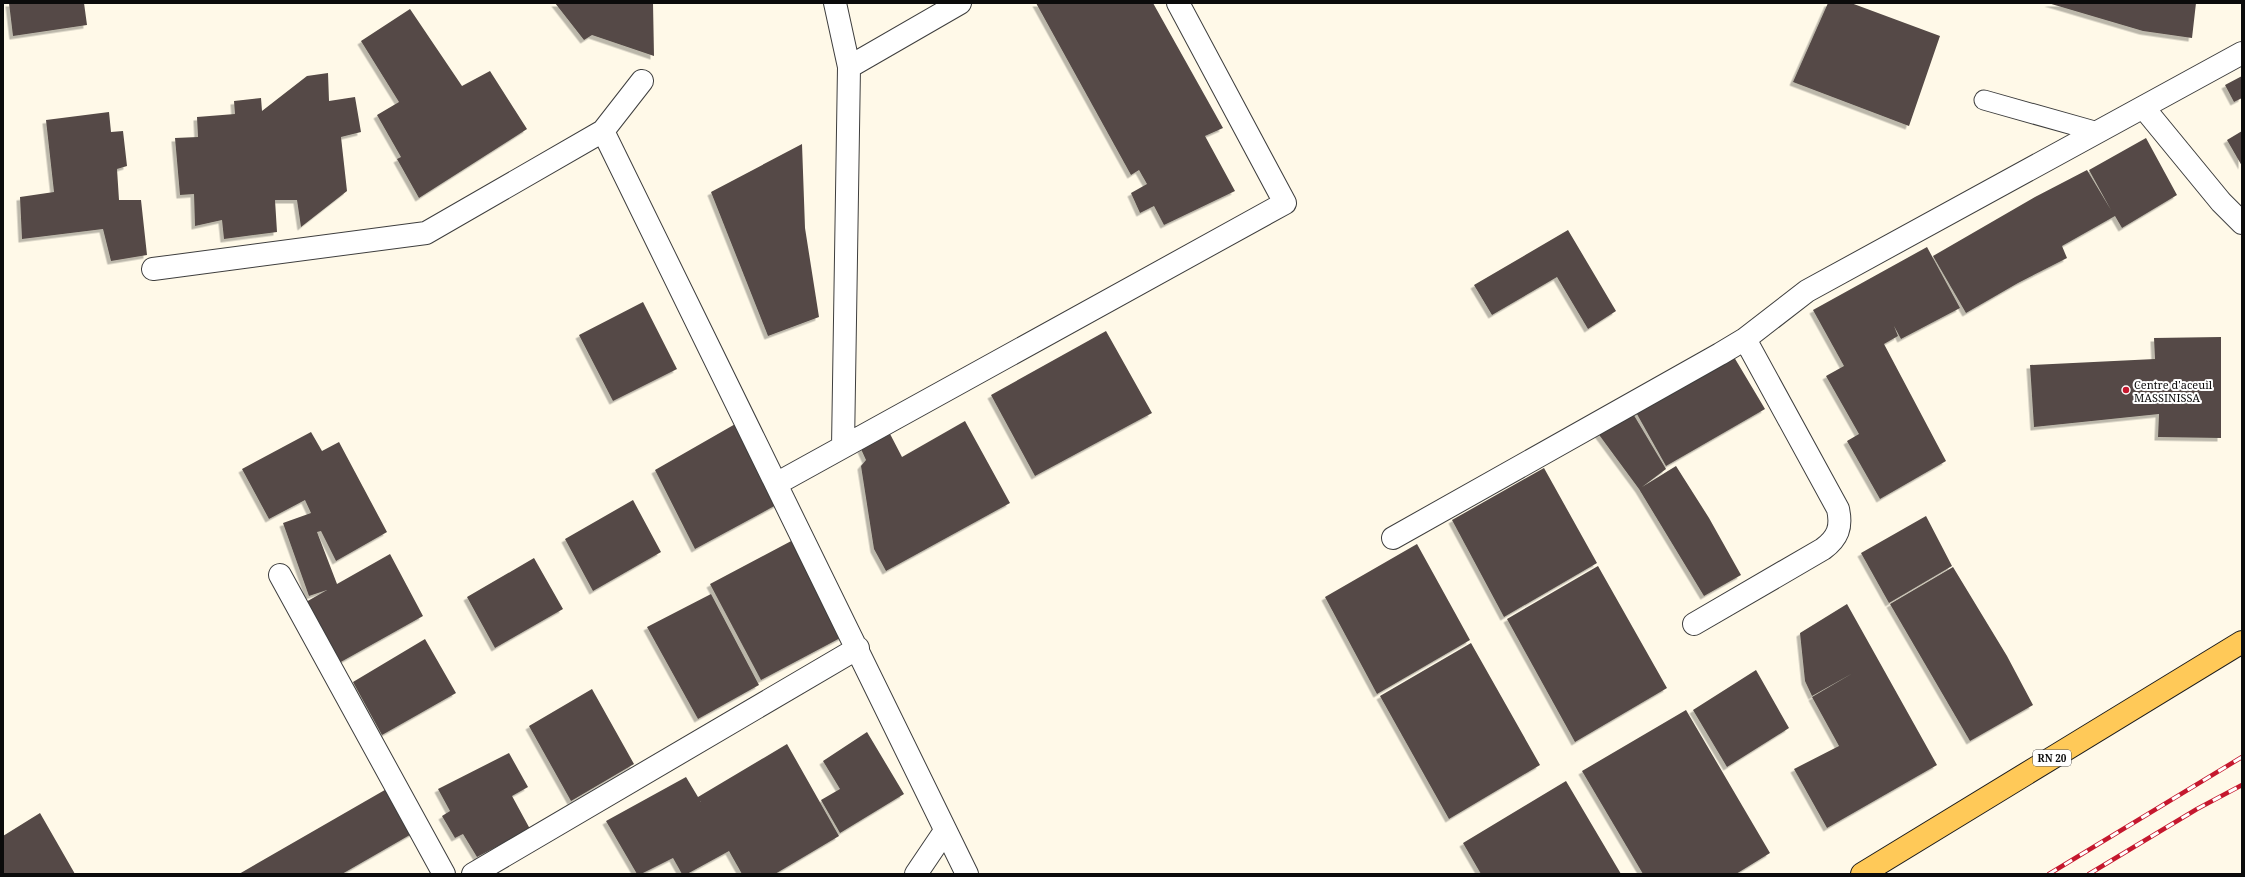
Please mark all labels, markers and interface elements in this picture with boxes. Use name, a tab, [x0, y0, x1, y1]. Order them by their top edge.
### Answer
place label: Centre d'aceuil MASSINISSA	[2134, 377, 2213, 405]
marker: Centre d'aceuil MASSINISSA	[2121, 385, 2131, 395]
road number: RN 20	[2033, 750, 2071, 766]

